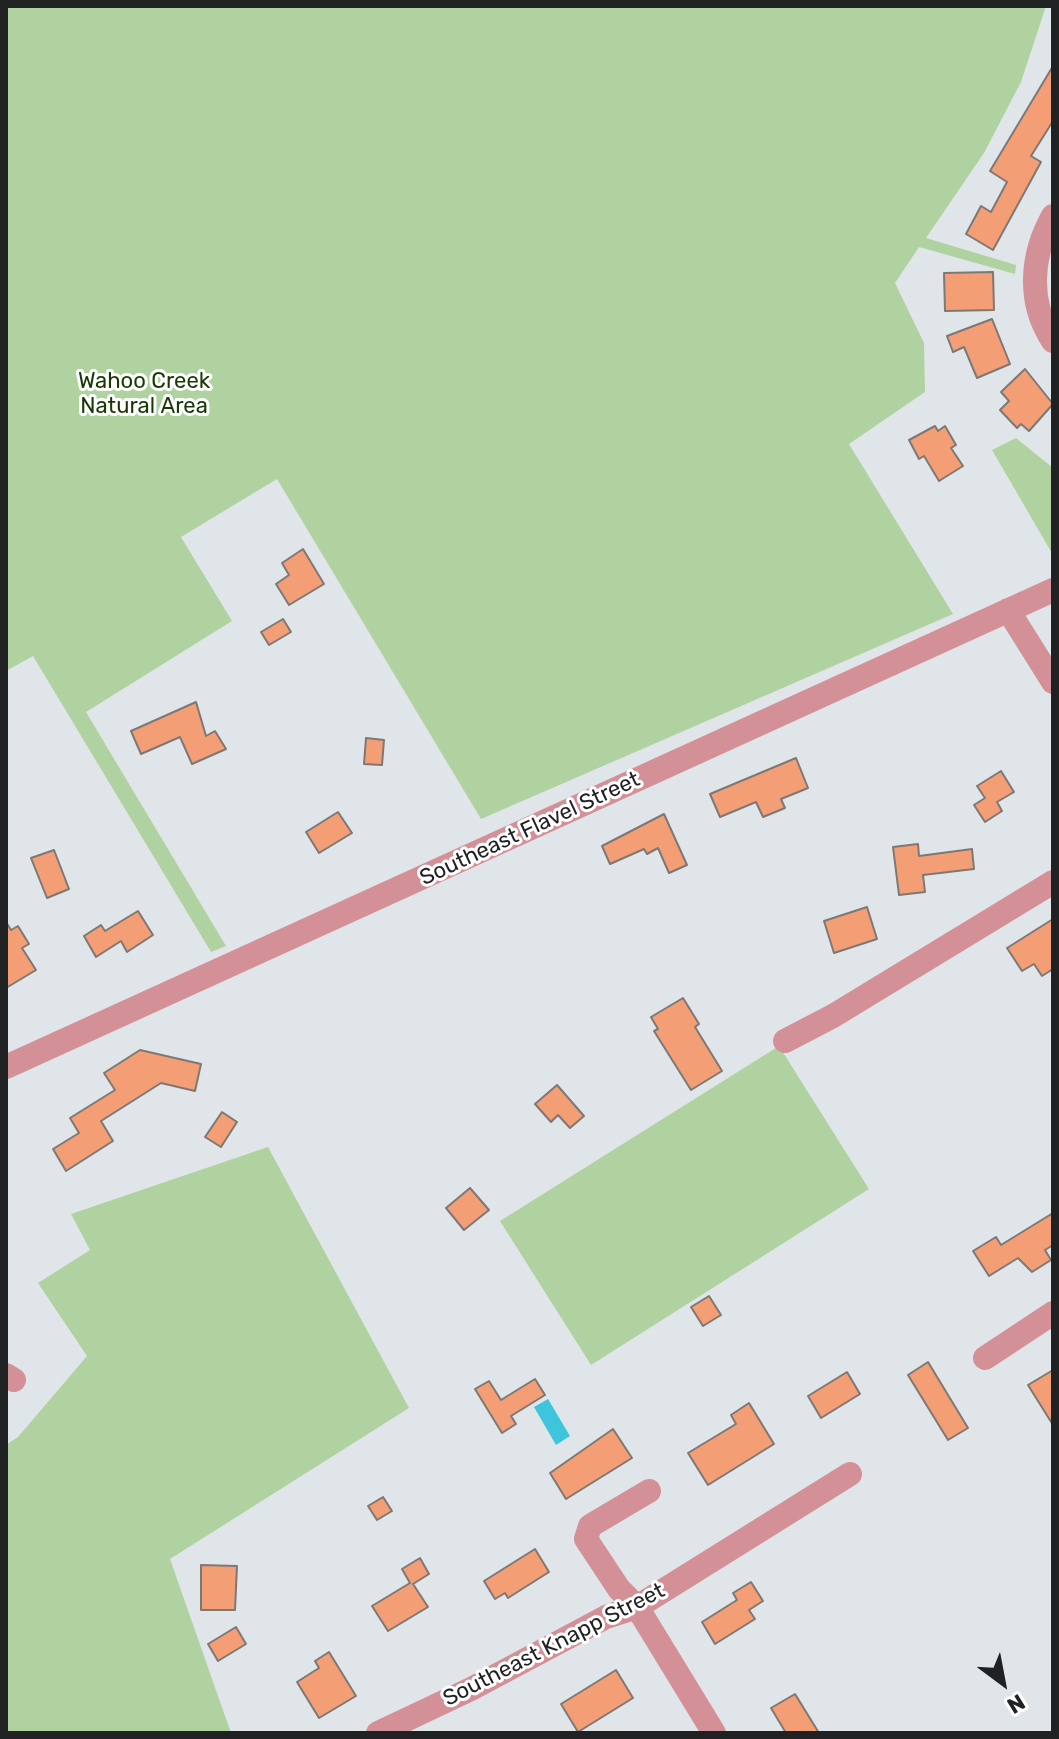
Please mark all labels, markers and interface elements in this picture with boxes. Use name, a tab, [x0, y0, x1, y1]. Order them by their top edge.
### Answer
park label: Wahoo Creek Natural Area	[78, 369, 210, 420]
street label: Southeast Flavel Street	[416, 766, 644, 892]
street label: Southeast Knapp Street	[439, 1578, 669, 1712]
north arrow	[963, 1643, 1043, 1723]
text: N	[1002, 1688, 1030, 1719]

